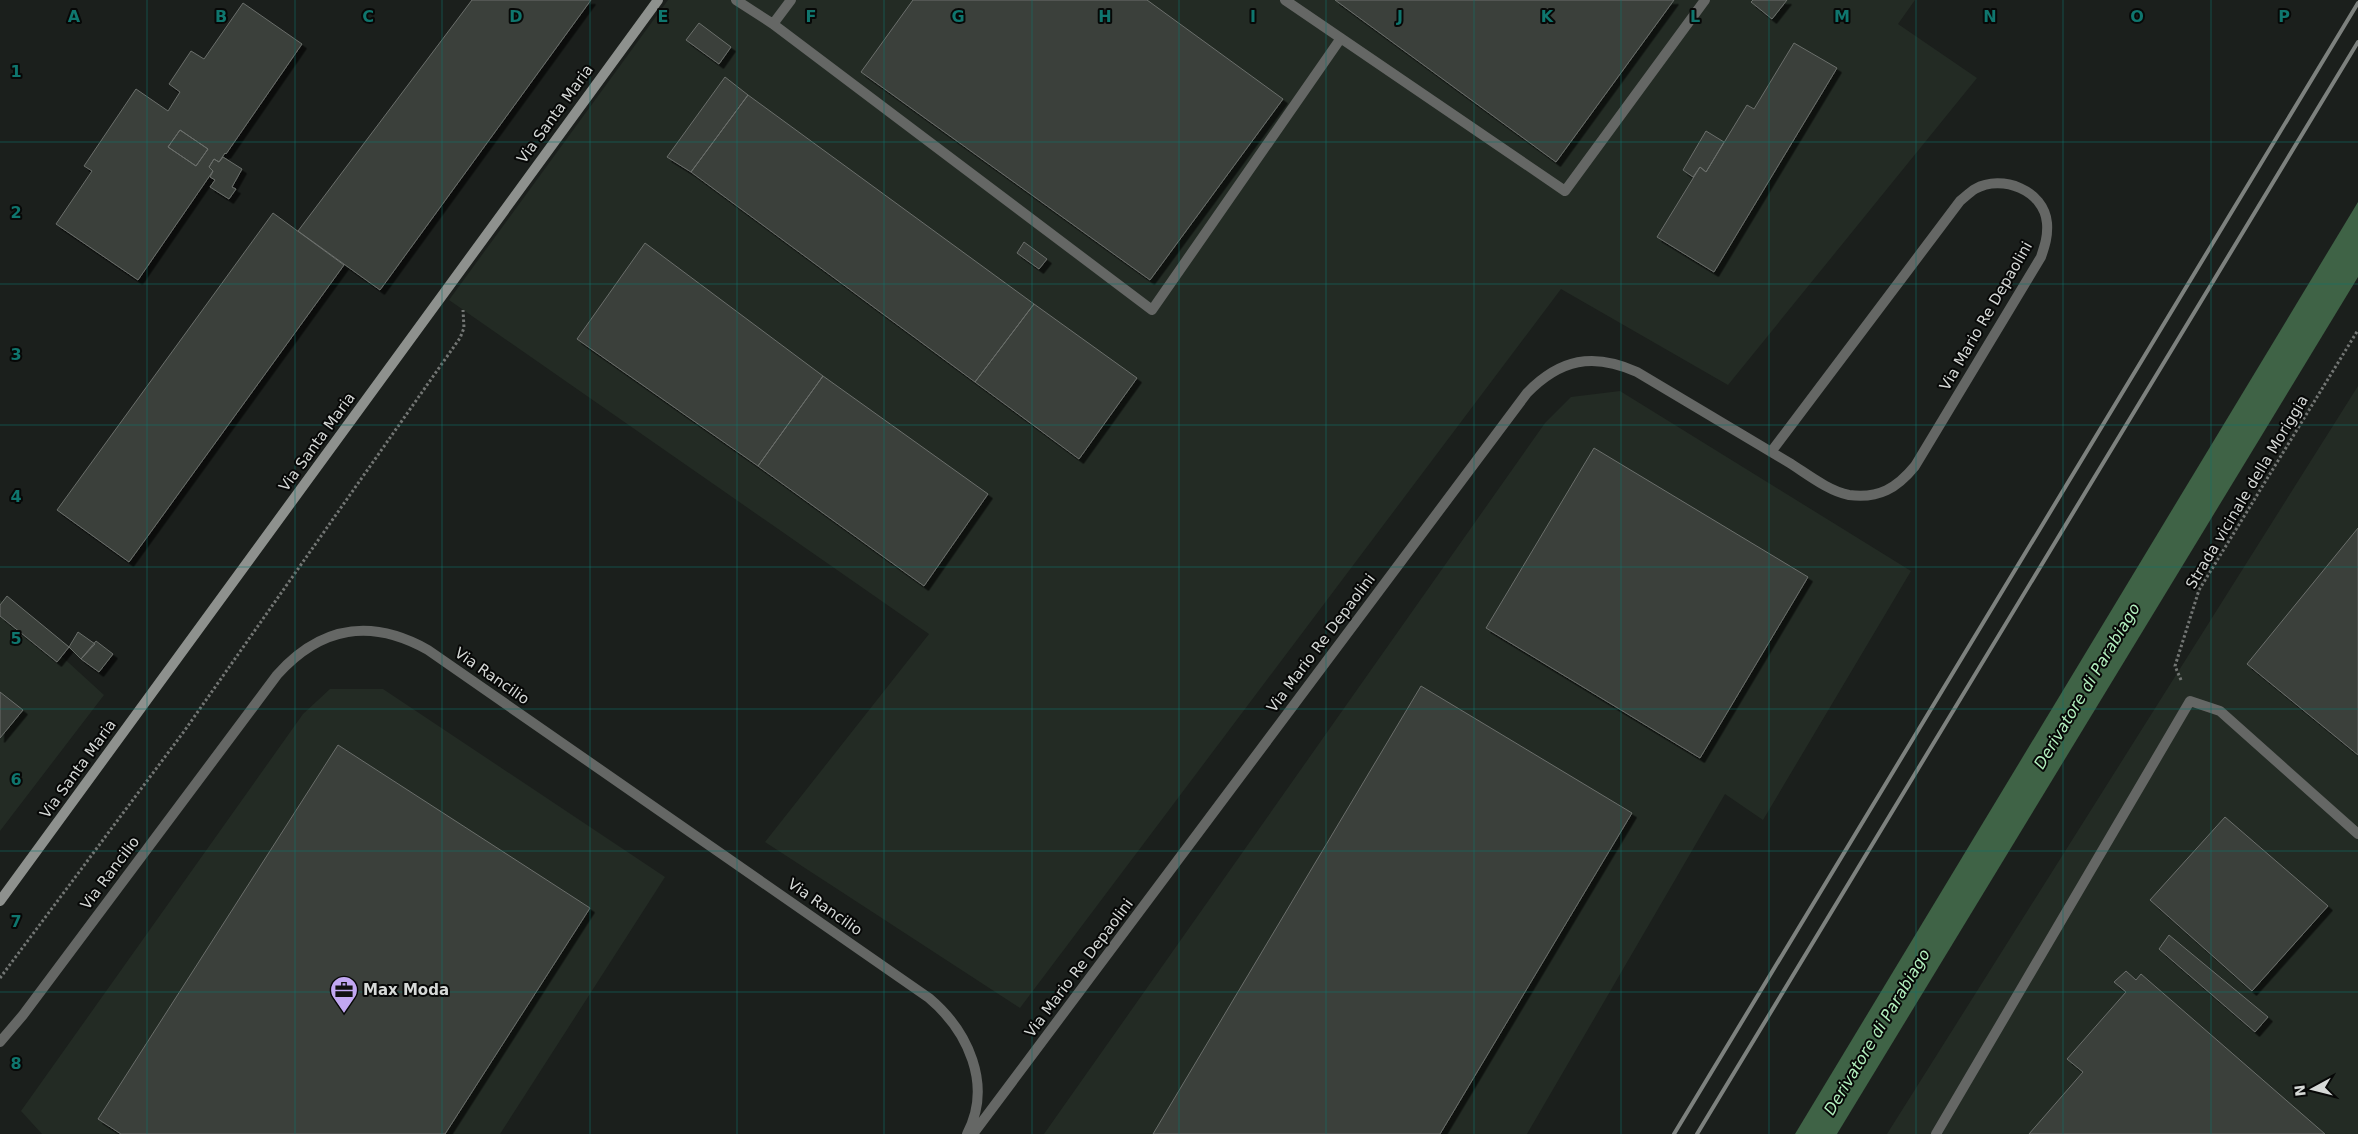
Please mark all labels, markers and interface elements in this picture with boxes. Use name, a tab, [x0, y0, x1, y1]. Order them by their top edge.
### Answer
text: A	[68, 7, 81, 26]
text: B	[215, 7, 227, 26]
text: C	[362, 7, 374, 26]
text: D	[509, 7, 523, 26]
text: E	[658, 7, 668, 26]
text: F	[806, 7, 816, 26]
text: G	[951, 7, 965, 26]
text: H	[1098, 7, 1112, 26]
text: I	[1250, 7, 1256, 26]
text: J	[1396, 7, 1403, 26]
text: K	[1541, 7, 1554, 26]
text: L	[1690, 7, 1700, 26]
text: M	[1834, 7, 1850, 26]
text: N	[1983, 7, 1997, 26]
text: O	[2130, 7, 2144, 26]
text: P	[2278, 7, 2290, 26]
street label: Via Santa Maria	[513, 61, 597, 167]
text: 1	[10, 62, 22, 81]
text: 2	[10, 203, 22, 222]
street label: Via Mario Re Depaolini	[1936, 238, 2036, 394]
text: 3	[10, 345, 22, 364]
street label: Via Santa Maria	[275, 389, 359, 495]
street label: Strada vicinale della Moriggia	[2182, 392, 2312, 592]
text: 4	[10, 487, 22, 506]
street label: Via Mario Re Depaolini	[1263, 570, 1379, 716]
water label: Derivatore di Parabiago	[2030, 600, 2144, 772]
text: 5	[10, 629, 22, 648]
street label: Via Rancilio	[451, 644, 533, 708]
street label: Via Santa Maria	[36, 716, 120, 822]
text: 6	[10, 770, 22, 789]
street label: Via Rancilio	[77, 833, 143, 913]
street label: Via Rancilio	[784, 875, 866, 939]
street label: Via Mario Re Depaolini	[1021, 895, 1137, 1041]
text: 7	[10, 912, 22, 931]
water label: Derivatore di Parabiago	[1820, 946, 1934, 1118]
office icon: Max Moda	[329, 975, 359, 1014]
place label: Max Moda	[363, 981, 449, 999]
text: 8	[10, 1054, 22, 1073]
north arrow	[2288, 1064, 2338, 1114]
text: N	[2291, 1084, 2309, 1097]

